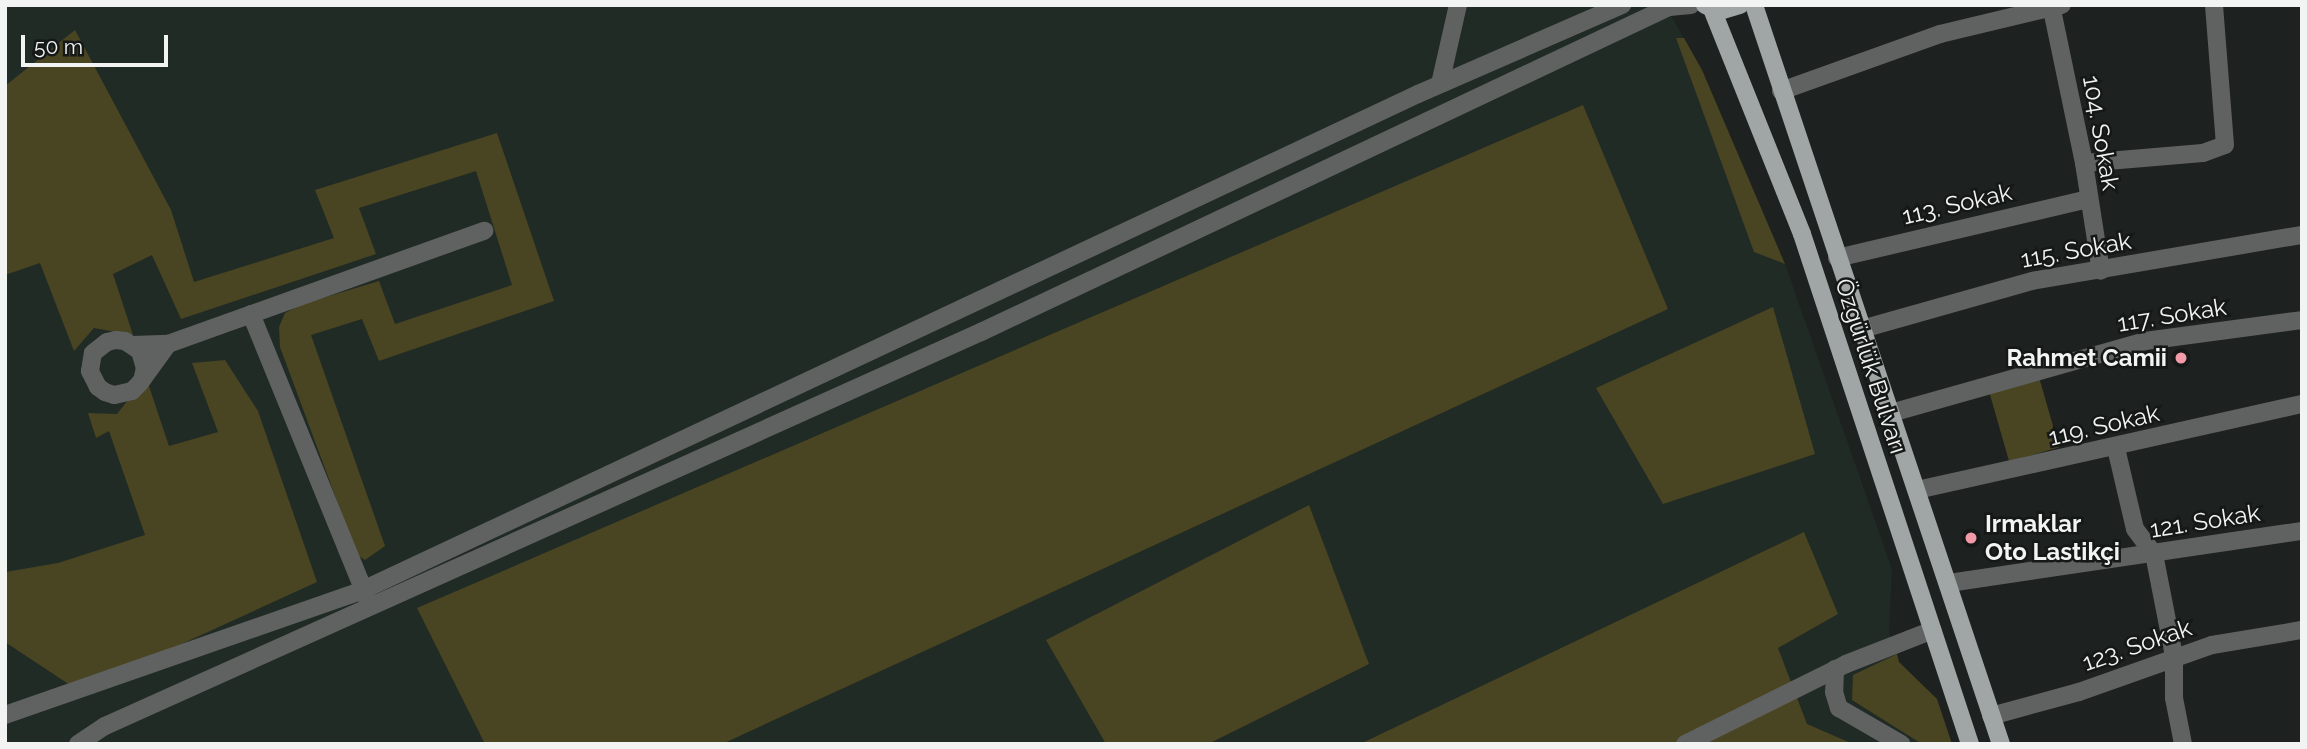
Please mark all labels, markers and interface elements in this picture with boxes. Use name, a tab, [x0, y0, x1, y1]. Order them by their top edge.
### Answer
scale bar	[24, 21, 172, 65]
text: 50 m	[34, 34, 83, 59]
street label: 104. Sokak	[2077, 73, 2125, 193]
street label: 113. Sokak	[1900, 177, 2014, 231]
street label: 115. Sokak	[2019, 226, 2133, 274]
street label: Özgürlük Bulvarı	[1829, 275, 1913, 457]
street label: 117. Sokak	[2116, 292, 2228, 338]
place label: Rahmet Camii	[2007, 344, 2167, 372]
marker: Rahmet Camii	[2173, 350, 2189, 366]
street label: 119. Sokak	[2046, 398, 2162, 452]
street label: 121. Sokak	[2148, 498, 2262, 544]
place label: Irmaklar Oto Lastikçi	[1985, 510, 2120, 566]
marker: Irmaklar Oto Lastikçi	[1963, 530, 1979, 546]
street label: 123. Sokak	[2079, 613, 2195, 677]

